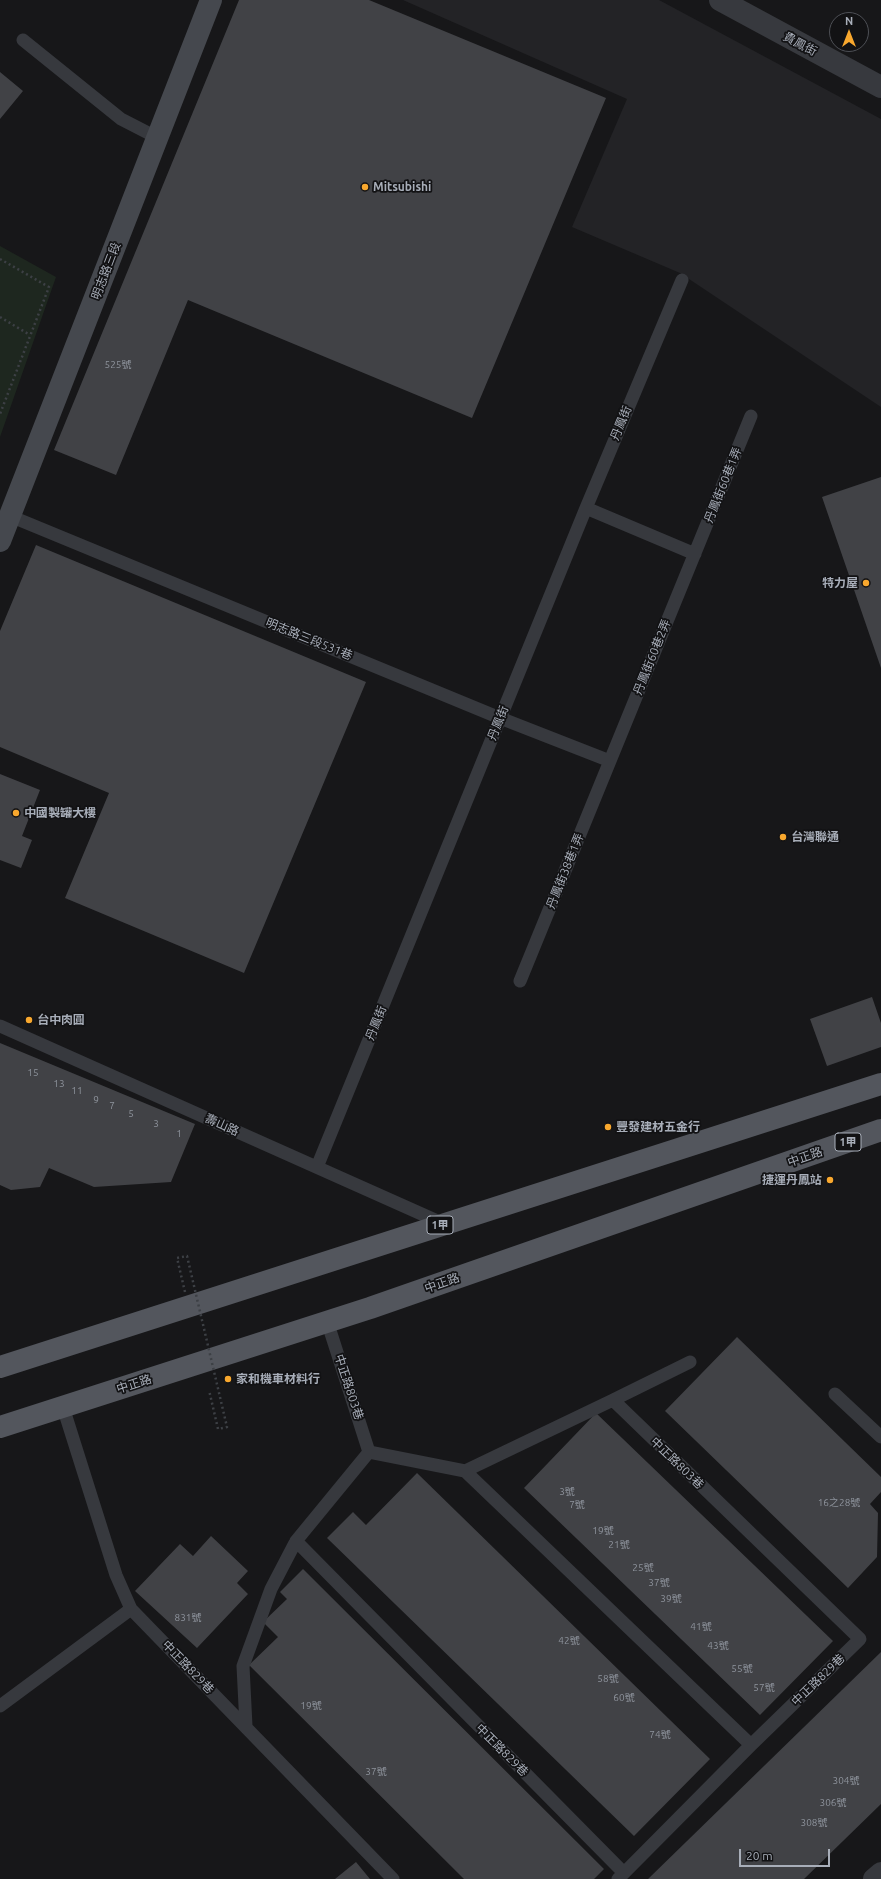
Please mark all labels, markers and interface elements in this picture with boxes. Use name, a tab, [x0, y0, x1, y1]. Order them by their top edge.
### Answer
north arrow	[829, 12, 869, 52]
text: N	[845, 15, 853, 27]
street label: 貴鳳街	[781, 29, 819, 59]
place label: Mitsubishi	[373, 180, 431, 194]
marker: Mitsubishi	[360, 182, 370, 192]
street label: 明志路三段	[89, 240, 123, 302]
house number: 525號	[105, 359, 131, 371]
street label: 丹鳳街	[607, 404, 635, 442]
street label: 丹鳳街60巷1弄	[701, 445, 745, 525]
place label: 特力屋	[822, 576, 858, 590]
marker: 特力屋	[861, 578, 871, 588]
street label: 明志路三段531巷	[264, 615, 354, 663]
street label: 丹鳳街60巷2弄	[630, 617, 674, 697]
street label: 丹鳳街	[485, 704, 511, 742]
place label: 中國製罐大樓	[24, 806, 96, 820]
marker: 中國製罐大樓	[11, 808, 21, 818]
place label: 台灣聯通	[791, 830, 839, 844]
street label: 丹鳳街38巷1弄	[543, 831, 587, 911]
marker: 台灣聯通	[778, 832, 788, 842]
street label: 丹鳳街	[363, 1004, 389, 1042]
place label: 台中肉圓	[37, 1013, 85, 1027]
marker: 台中肉圓	[24, 1015, 34, 1025]
house number: 15	[27, 1067, 39, 1079]
house number: 13	[53, 1078, 65, 1090]
house number: 11	[71, 1085, 83, 1097]
house number: 9	[93, 1094, 99, 1106]
house number: 7	[109, 1100, 115, 1112]
house number: 5	[128, 1108, 134, 1120]
street label: 壽山路	[203, 1111, 241, 1139]
house number: 3	[153, 1118, 159, 1130]
place label: 豐發建材五金行	[616, 1120, 700, 1134]
marker: 豐發建材五金行	[603, 1122, 613, 1132]
house number: 1	[176, 1128, 182, 1140]
road number: 1甲	[835, 1133, 861, 1151]
street label: 中正路	[786, 1144, 824, 1170]
place label: 捷運丹鳳站	[762, 1173, 822, 1187]
marker: 捷運丹鳳站	[825, 1175, 835, 1185]
road number: 1甲	[427, 1216, 453, 1234]
street label: 中正路	[423, 1270, 461, 1296]
street label: 中正路803巷	[332, 1352, 366, 1422]
street label: 中正路	[115, 1372, 153, 1396]
place label: 家和機車材料行	[236, 1372, 320, 1386]
marker: 家和機車材料行	[223, 1374, 233, 1384]
street label: 中正路803巷	[647, 1434, 707, 1492]
house number: 3號	[559, 1486, 575, 1498]
house number: 16之28號	[818, 1497, 860, 1509]
house number: 7號	[569, 1499, 585, 1511]
house number: 19號	[592, 1525, 614, 1537]
house number: 21號	[608, 1539, 630, 1551]
house number: 25號	[632, 1562, 654, 1574]
house number: 37號	[648, 1577, 670, 1589]
house number: 39號	[660, 1593, 682, 1605]
house number: 831號	[175, 1612, 201, 1624]
house number: 41號	[690, 1621, 712, 1633]
house number: 42號	[558, 1635, 580, 1647]
street label: 中正路829巷	[159, 1637, 217, 1697]
house number: 43號	[707, 1640, 729, 1652]
street label: 中正路829巷	[788, 1651, 848, 1709]
house number: 55號	[731, 1663, 753, 1675]
house number: 58號	[597, 1673, 619, 1685]
house number: 57號	[753, 1682, 775, 1694]
house number: 60號	[613, 1692, 635, 1704]
house number: 19號	[300, 1700, 322, 1712]
street label: 中正路829巷	[473, 1721, 531, 1779]
house number: 74號	[649, 1729, 671, 1741]
house number: 37號	[365, 1766, 387, 1778]
house number: 304號	[833, 1775, 859, 1787]
house number: 306號	[820, 1797, 846, 1809]
house number: 308號	[801, 1817, 827, 1829]
scale bar	[741, 1841, 832, 1867]
text: 20 m	[746, 1849, 773, 1862]

